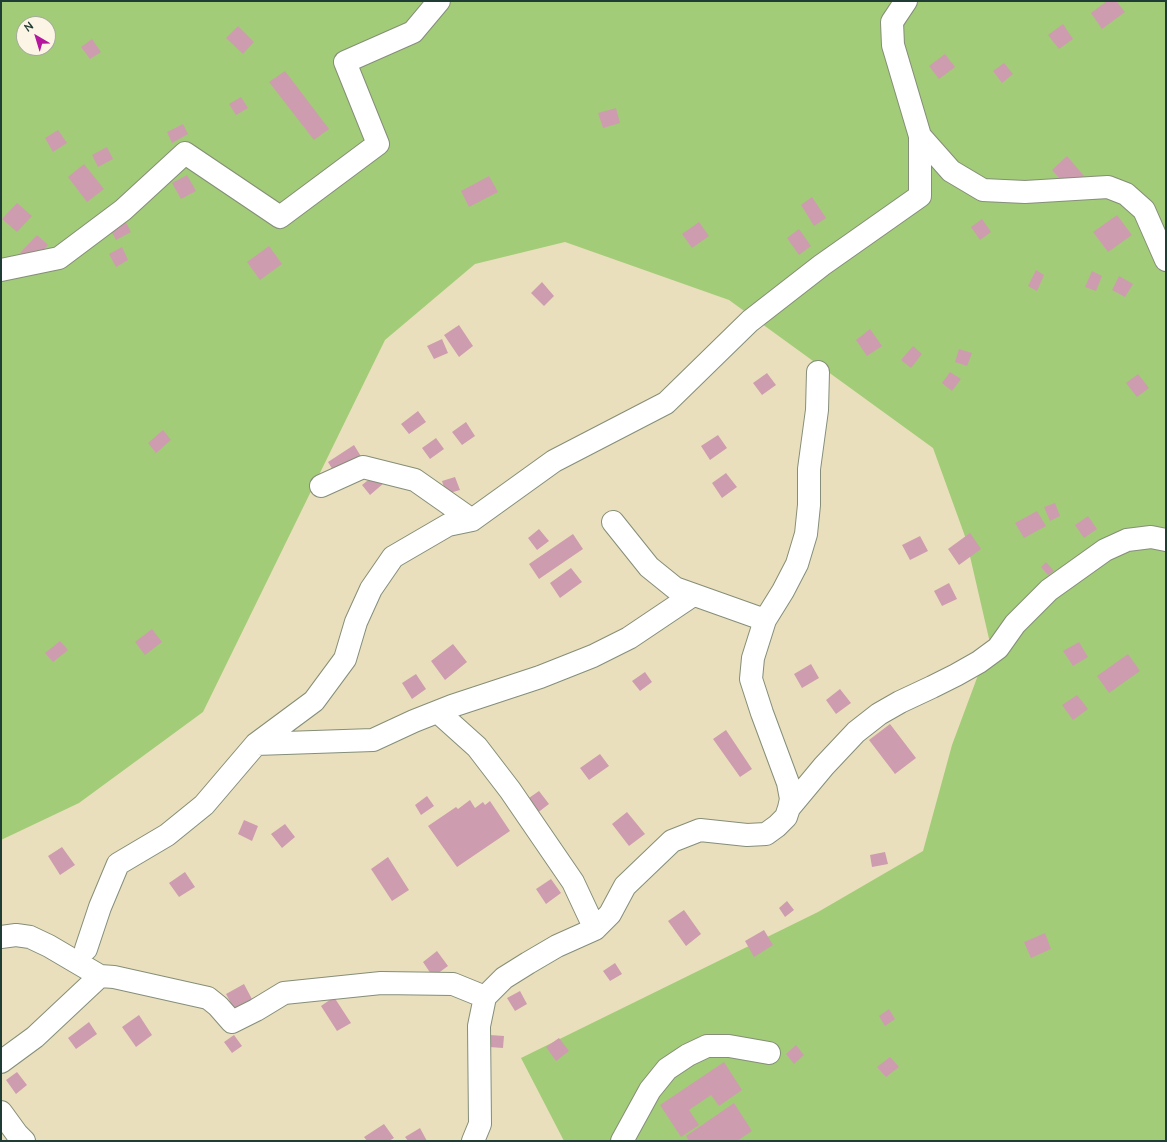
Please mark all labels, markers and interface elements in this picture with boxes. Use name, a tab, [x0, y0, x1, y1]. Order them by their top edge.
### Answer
north arrow	[16, 16, 56, 56]
text: N	[22, 19, 36, 35]

